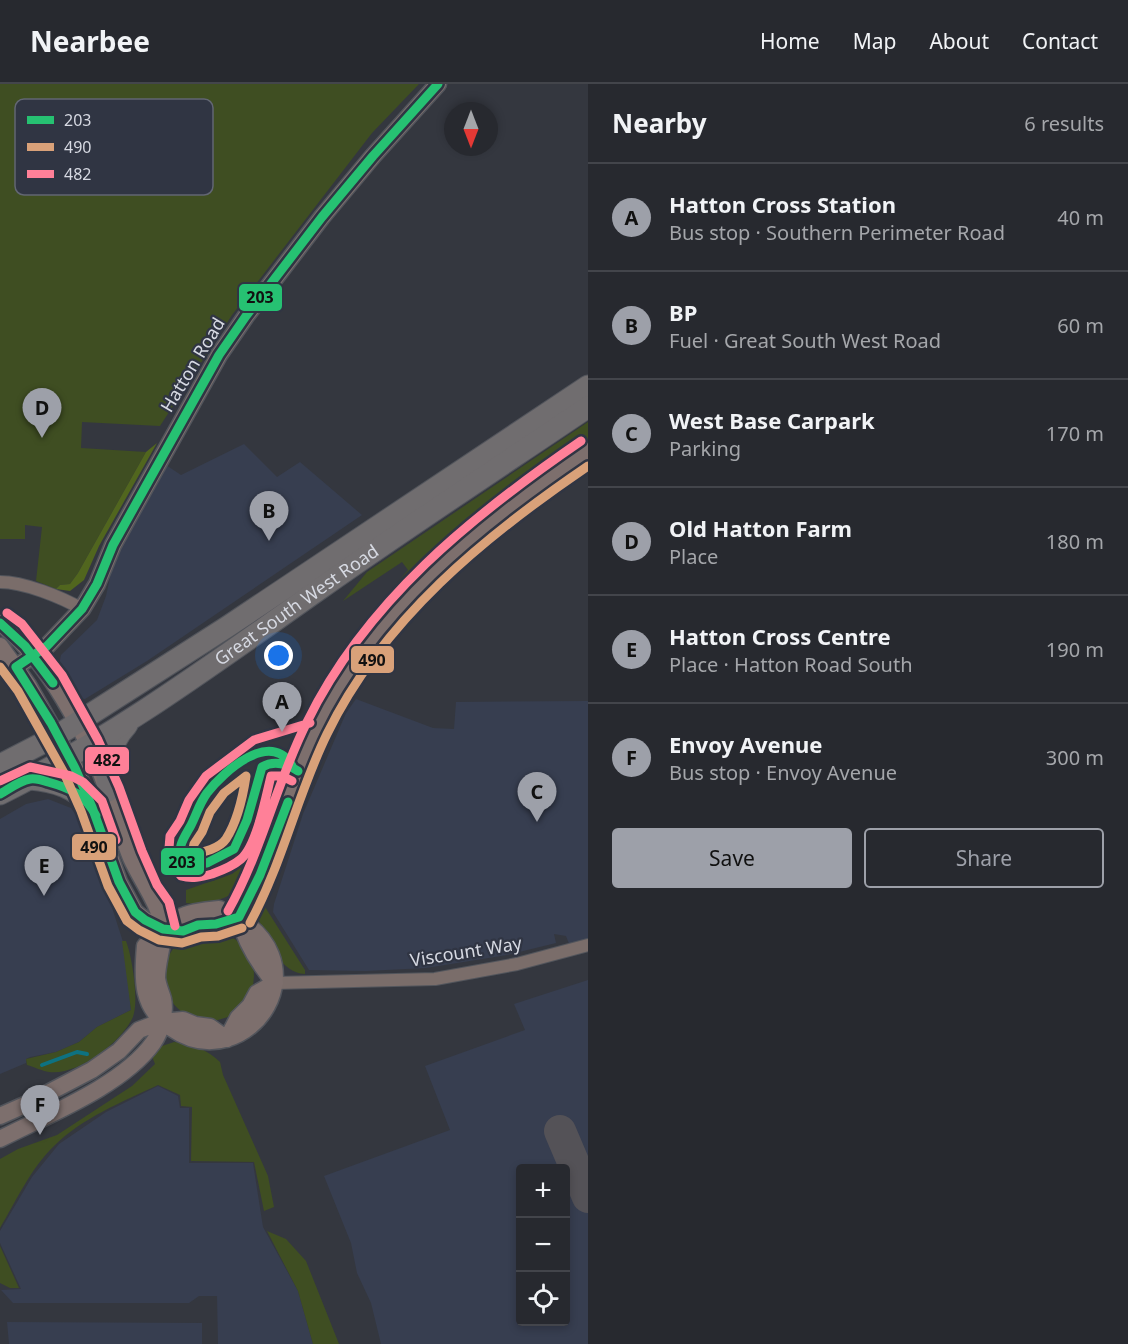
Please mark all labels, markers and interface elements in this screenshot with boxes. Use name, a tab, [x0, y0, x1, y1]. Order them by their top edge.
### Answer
text: Nearbee	[30, 22, 150, 60]
text: Home	[760, 27, 820, 55]
text: Map	[853, 27, 896, 55]
text: About	[929, 27, 989, 55]
text: Contact	[1022, 27, 1098, 55]
legend	[15, 99, 213, 195]
north arrow	[444, 102, 498, 156]
text: Nearby	[612, 105, 707, 141]
text: 203	[64, 109, 91, 131]
text: 6 results	[1024, 110, 1104, 137]
text: 490	[64, 136, 91, 158]
text: 482	[64, 163, 91, 185]
text: Hatton Cross Station	[669, 189, 896, 219]
text: A	[625, 204, 638, 231]
text: 40 m	[1057, 204, 1104, 231]
text: Bus stop · Southern Perimeter Road	[669, 219, 1005, 246]
line badge: 203	[238, 283, 283, 312]
text: 203	[246, 286, 274, 308]
text: BP	[669, 297, 697, 327]
text: B	[625, 312, 638, 339]
text: 60 m	[1057, 312, 1104, 339]
street label: Hatton Road	[154, 313, 230, 416]
text: Fuel · Great South West Road	[669, 327, 941, 354]
pin: D	[22, 388, 62, 438]
text: West Base Carpark	[669, 405, 875, 435]
text: C	[625, 420, 638, 447]
text: 170 m	[1046, 420, 1104, 447]
text: Parking	[669, 435, 741, 462]
pin: B	[250, 492, 288, 541]
text: Old Hatton Farm	[669, 513, 852, 543]
text: D	[624, 528, 639, 555]
text: 180 m	[1046, 528, 1104, 555]
street label: Great South West Road	[209, 539, 383, 670]
text: Place	[669, 543, 718, 570]
text: Hatton Cross Centre	[669, 621, 891, 651]
text: E	[626, 636, 637, 663]
text: 190 m	[1046, 636, 1104, 663]
your location	[264, 641, 293, 670]
line badge: 490	[350, 645, 395, 674]
text: 490	[358, 649, 386, 671]
text: Place · Hatton Road South	[669, 651, 913, 678]
pin: A	[262, 682, 302, 732]
text: Envoy Avenue	[669, 729, 822, 759]
text: F	[626, 744, 637, 771]
text: 300 m	[1046, 744, 1104, 771]
line badge: 482	[84, 746, 130, 775]
text: 482	[93, 749, 121, 771]
text: Bus stop · Envoy Avenue	[669, 759, 897, 786]
pin: C	[518, 772, 556, 822]
button: Save	[612, 828, 852, 888]
button: Share	[864, 828, 1104, 888]
line badge: 490	[71, 833, 117, 861]
text: 490	[80, 836, 108, 858]
pin: E	[24, 846, 63, 896]
line badge: 203	[160, 847, 205, 876]
text: 203	[168, 851, 196, 873]
street label: Viscount Way	[408, 930, 524, 972]
pin: F	[20, 1086, 60, 1135]
map controls	[516, 1164, 570, 1326]
button: +	[516, 1164, 570, 1218]
button: −	[516, 1218, 570, 1272]
button: locate	[516, 1272, 570, 1326]

